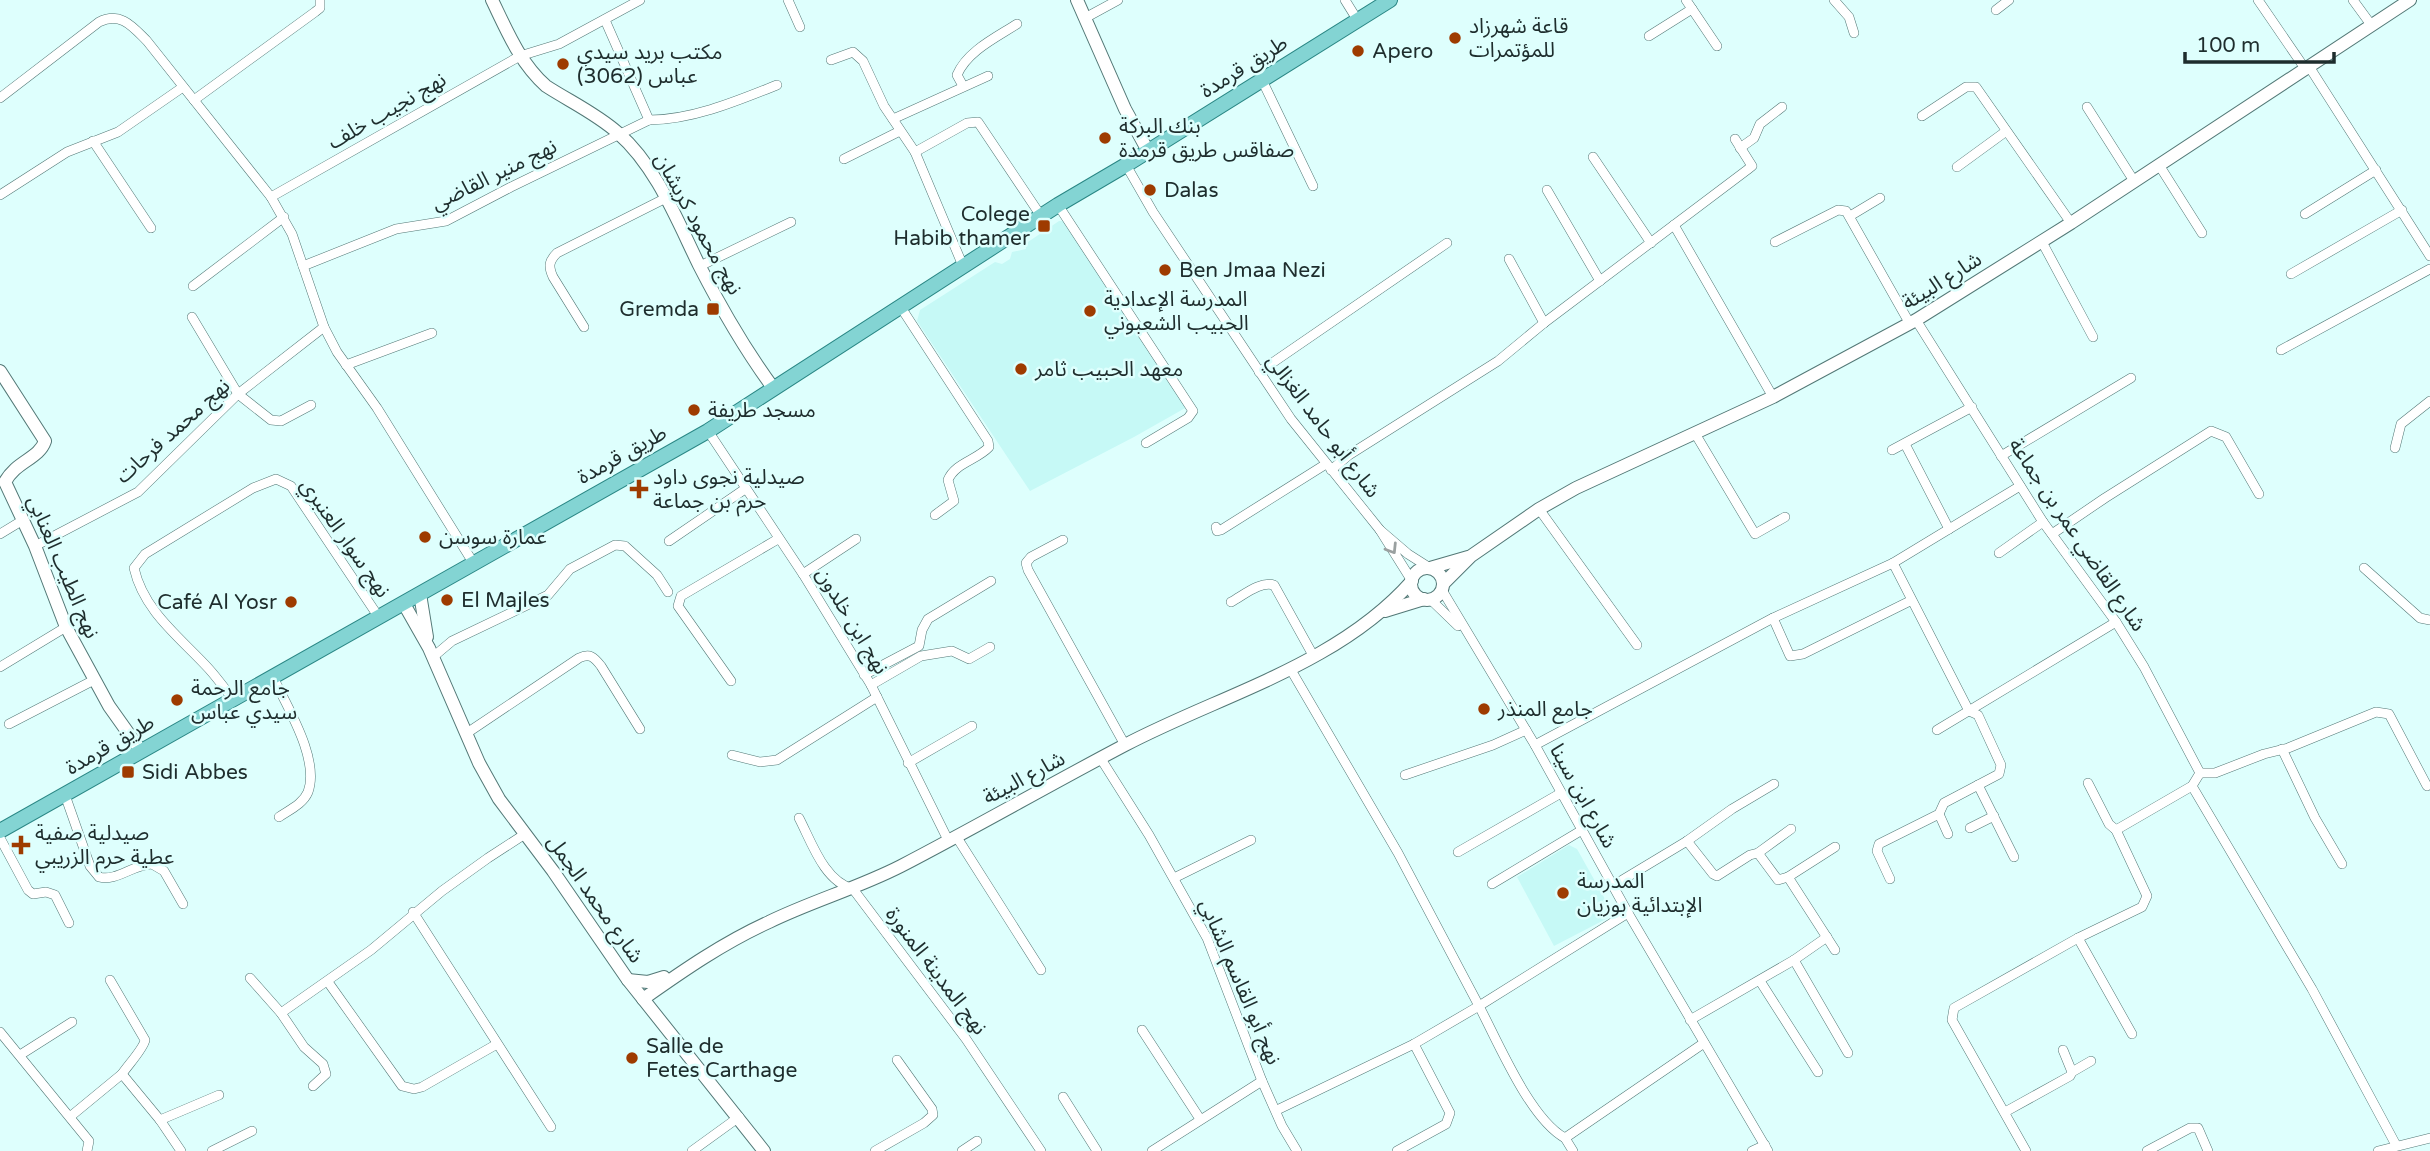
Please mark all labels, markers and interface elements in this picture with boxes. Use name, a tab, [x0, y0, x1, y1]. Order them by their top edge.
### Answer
place label: قاعة شهرزاد للمؤتمرات	[1469, 14, 1568, 63]
scale bar	[2185, 21, 2334, 65]
street label: طريق قرمدة	[1196, 30, 1292, 104]
marker: قاعة شهرزاد للمؤتمرات	[1447, 30, 1463, 46]
text: 100 m	[2196, 33, 2260, 58]
place label: Apero	[1372, 39, 1433, 64]
place label: مكتب بريد سيدي عباس (3062)	[577, 40, 723, 89]
marker: Apero	[1350, 43, 1366, 59]
marker: مكتب بريد سيدي عباس (3062)	[555, 56, 571, 72]
street label: نهج نجيب خلف	[323, 67, 452, 157]
place label: بنك البركة صفاقس طريق قرمدة	[1119, 114, 1294, 163]
marker: بنك البركة صفاقس طريق قرمدة	[1097, 130, 1113, 146]
street label: نهج منير القاضي	[427, 134, 562, 219]
street label: نهج محمود كريشان	[647, 149, 747, 300]
place label: Dalas	[1164, 178, 1218, 203]
marker: Dalas	[1142, 182, 1158, 198]
place label: Colege Habib thamer	[893, 202, 1030, 251]
marker: Colege Habib thamer	[1036, 218, 1052, 234]
street label: شارع البيئة	[1898, 247, 1988, 317]
place label: Ben Jmaa Nezi	[1179, 258, 1326, 283]
marker: Ben Jmaa Nezi	[1157, 262, 1173, 278]
place label: المدرسة الإعدادية الحبيب الشعبوني	[1104, 287, 1249, 338]
place label: Gremda	[619, 297, 699, 322]
marker: Gremda	[705, 301, 721, 317]
marker: المدرسة الإعدادية الحبيب الشعبوني	[1082, 303, 1098, 319]
street label: شارع أبو حامد الغزالي	[1258, 349, 1386, 505]
place label: معهد الحبيب ثامر	[1034, 357, 1183, 382]
marker: معهد الحبيب ثامر	[1013, 361, 1029, 377]
street label: نهج محمد فرحات	[111, 373, 236, 490]
place label: مسجد طريفة	[708, 398, 816, 423]
marker: مسجد طريفة	[686, 402, 702, 418]
street label: طريق قرمدة	[573, 420, 671, 490]
street label: شارع القاضي عمر بن جماعة	[2001, 434, 2151, 638]
place label: صيدلية نجوى داود حرم بن جماعة	[653, 465, 805, 517]
street label: نهج سوار العنبري	[292, 473, 395, 604]
marker: صيدلية نجوى داود حرم بن جماعة	[631, 481, 647, 497]
street label: نهج الطيب العنابي	[19, 492, 104, 643]
place label: عمارة سوسن	[439, 525, 547, 550]
marker: عمارة سوسن	[417, 529, 433, 545]
one-way arrow	[1383, 542, 1396, 555]
street label: نهج ابن خلدون	[809, 563, 894, 680]
place label: El Majles	[461, 588, 550, 613]
place label: Café Al Yosr	[157, 590, 277, 615]
marker: El Majles	[439, 592, 455, 608]
marker: Café Al Yosr	[283, 594, 299, 610]
place label: جامع الرحمة سيدي عباس	[191, 676, 297, 727]
marker: جامع الرحمة سيدي عباس	[169, 692, 185, 708]
place label: جامع المنذر	[1497, 697, 1593, 724]
marker: جامع المنذر	[1476, 701, 1492, 717]
street label: طريق قرمدة	[61, 710, 159, 780]
street label: شارع ابن سينا	[1542, 739, 1622, 854]
street label: شارع البيئة	[979, 746, 1070, 812]
place label: Sidi Abbes	[142, 760, 248, 785]
marker: Sidi Abbes	[120, 764, 136, 780]
place label: صيدلية صفية عطية حرم الزريبي	[35, 821, 174, 873]
street label: شارع محمد الجمل	[540, 830, 649, 969]
marker: صيدلية صفية عطية حرم الزريبي	[13, 837, 29, 853]
place label: المدرسة الإبتدائية بوزيان	[1577, 869, 1702, 918]
marker: المدرسة الإبتدائية بوزيان	[1555, 885, 1571, 901]
street label: نهج أبو القاسم الشابي	[1191, 895, 1287, 1070]
street label: نهج المدينة المنورة	[878, 902, 992, 1041]
place label: Salle de Fetes Carthage	[646, 1034, 797, 1083]
marker: Salle de Fetes Carthage	[624, 1050, 640, 1066]

